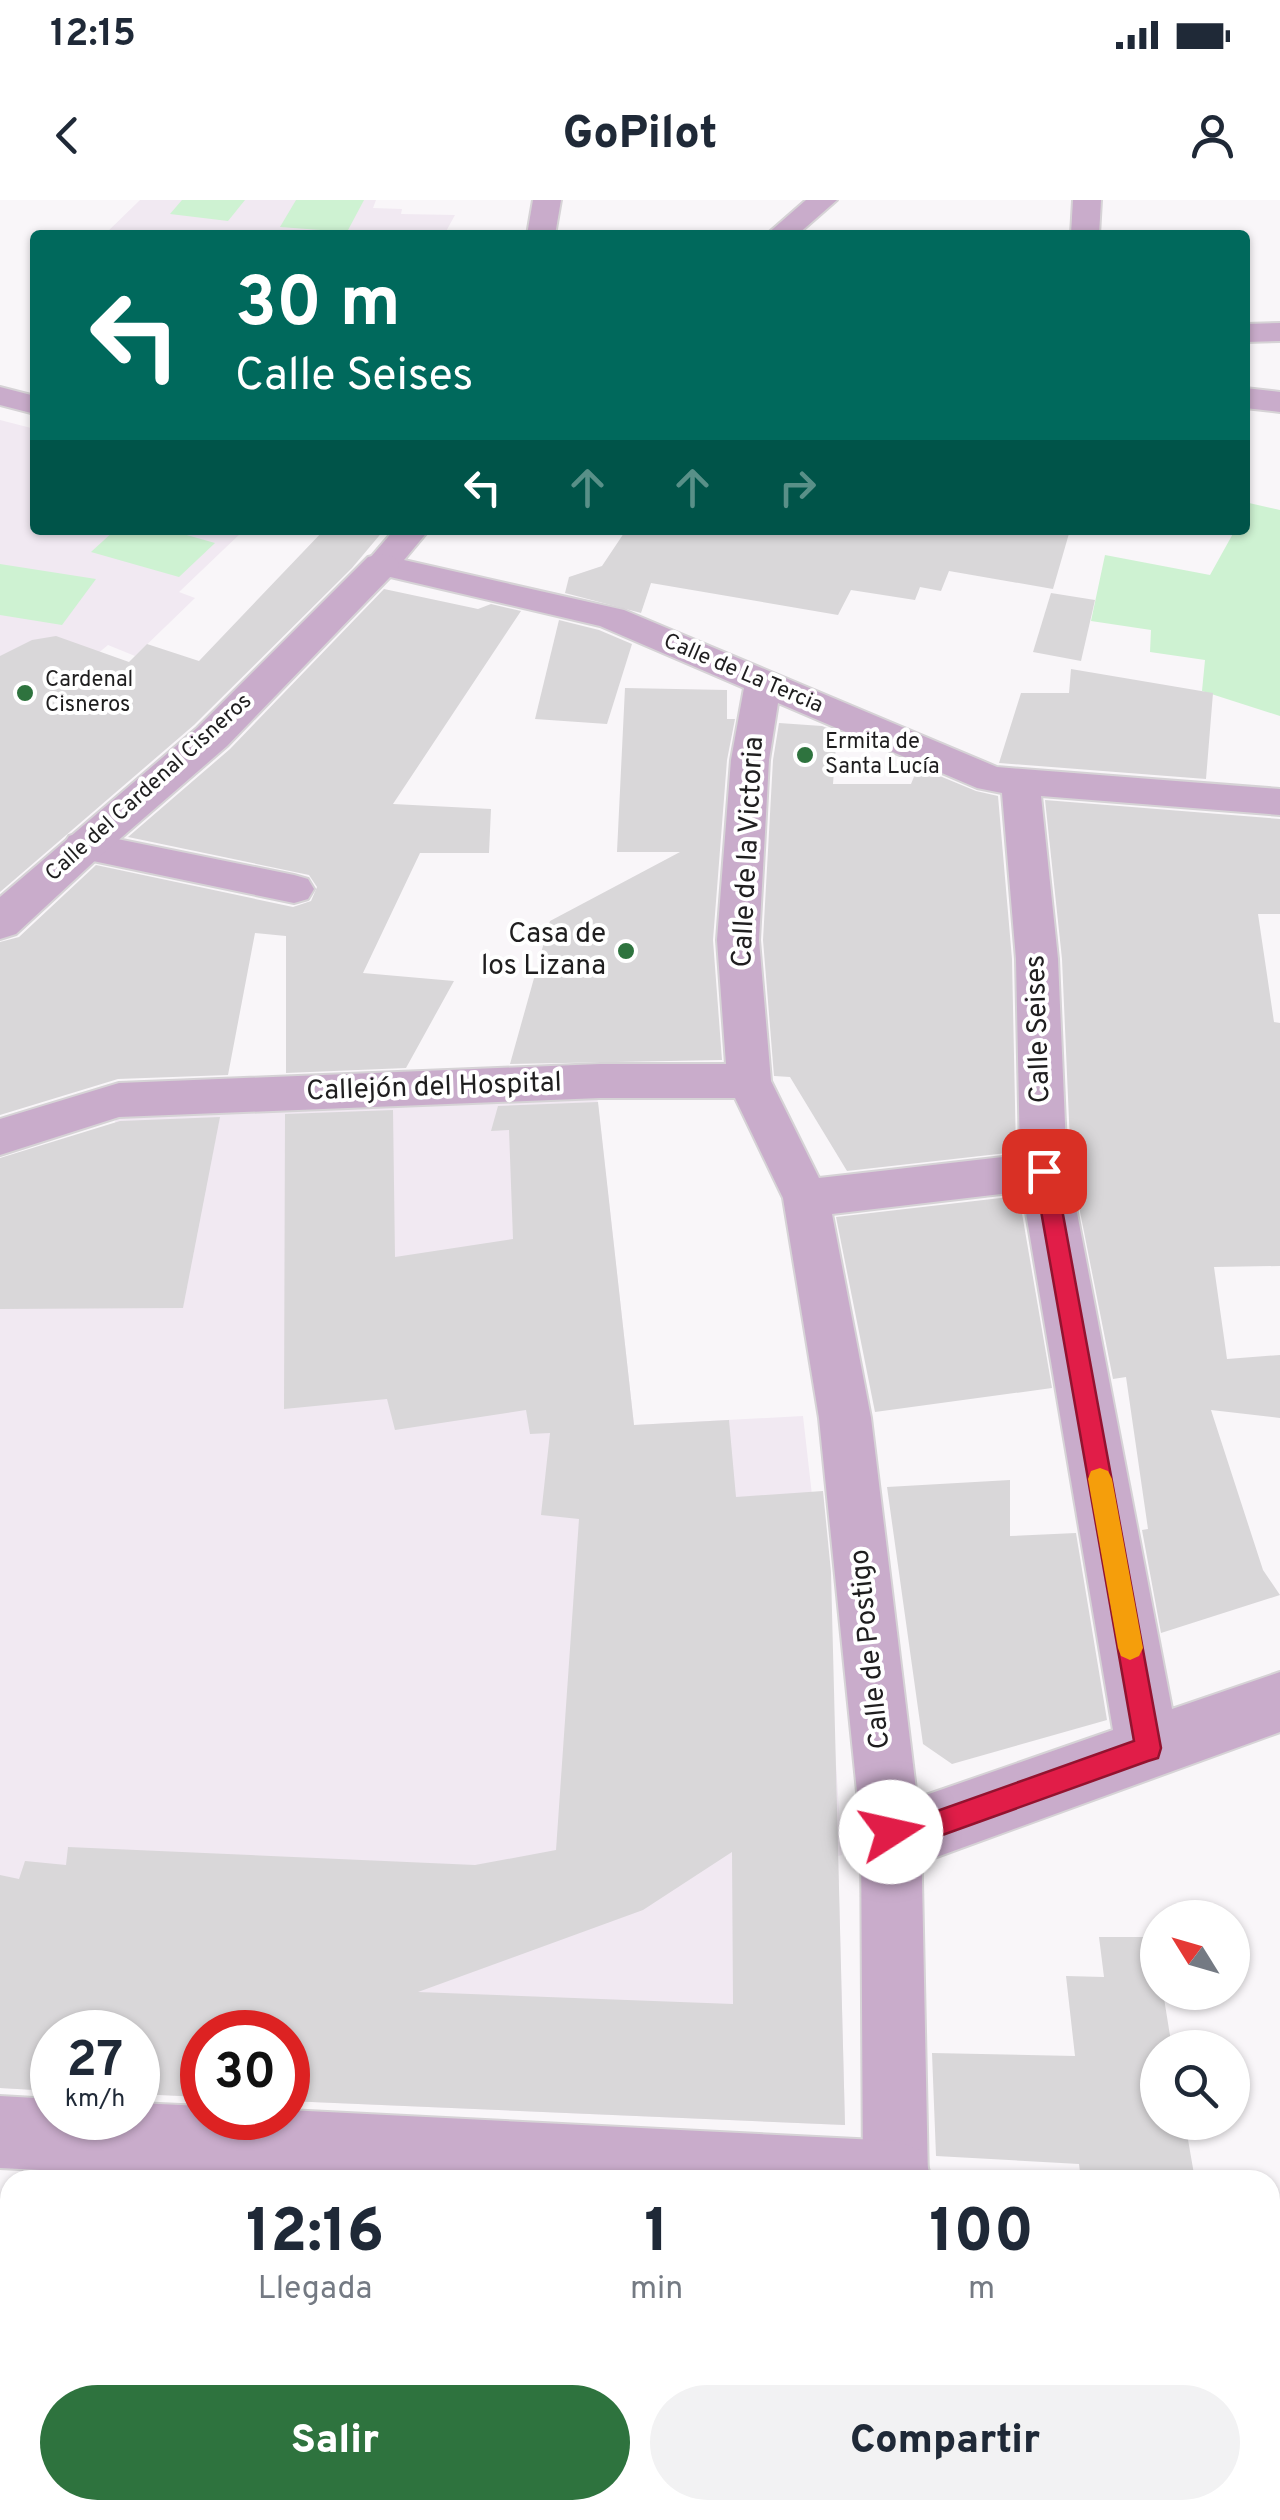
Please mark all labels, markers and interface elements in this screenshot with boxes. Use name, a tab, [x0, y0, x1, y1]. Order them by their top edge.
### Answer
text: 12:15	[50, 11, 136, 60]
text: GoPilot	[563, 107, 717, 164]
icon: back	[40, 108, 95, 163]
icon: person	[1185, 108, 1240, 163]
text: 30 m	[235, 262, 401, 351]
icon: left	[70, 270, 200, 400]
text: Calle Seises	[235, 349, 473, 406]
icon: left	[455, 460, 510, 515]
icon: ahead	[560, 460, 615, 515]
icon: ahead	[665, 460, 720, 515]
icon: right	[770, 460, 825, 515]
street label: Calle de La Tercia	[659, 628, 827, 720]
place label: Cardenal Cisneros	[45, 667, 133, 719]
marker: Cardenal Cisneros	[14, 682, 36, 704]
street label: Calle del Cardenal Cisneros	[40, 688, 258, 888]
place label: Ermita de Santa Lucía	[825, 729, 940, 781]
street label: Calle de la Victoria	[725, 735, 773, 969]
marker: Ermita de Santa Lucía	[794, 744, 816, 766]
place label: Casa de los Lizana	[481, 917, 606, 985]
marker: Casa de los Lizana	[615, 940, 637, 962]
street label: Calle Seises	[1018, 954, 1060, 1104]
street label: Callejón del Hospital	[306, 1066, 562, 1110]
pin	[1002, 1129, 1087, 1214]
icon: arrive	[1017, 1144, 1072, 1199]
street label: Calle de Postigo	[843, 1547, 899, 1751]
position arrow	[839, 1780, 943, 1884]
north arrow	[1140, 1900, 1250, 2010]
map controls	[1140, 1900, 1250, 2140]
speed limit sign: 30	[180, 2010, 310, 2140]
button: search	[1140, 2030, 1250, 2140]
text: 27	[67, 2031, 123, 2094]
text: km/h	[65, 2084, 125, 2116]
text: 12:16	[246, 2197, 384, 2273]
text: 1	[644, 2197, 669, 2273]
text: 100	[929, 2197, 1034, 2273]
text: Llegada	[258, 2270, 372, 2310]
text: min	[630, 2270, 683, 2310]
text: m	[968, 2270, 995, 2310]
button: Salir	[40, 2385, 630, 2500]
button: Compartir	[650, 2385, 1240, 2500]

